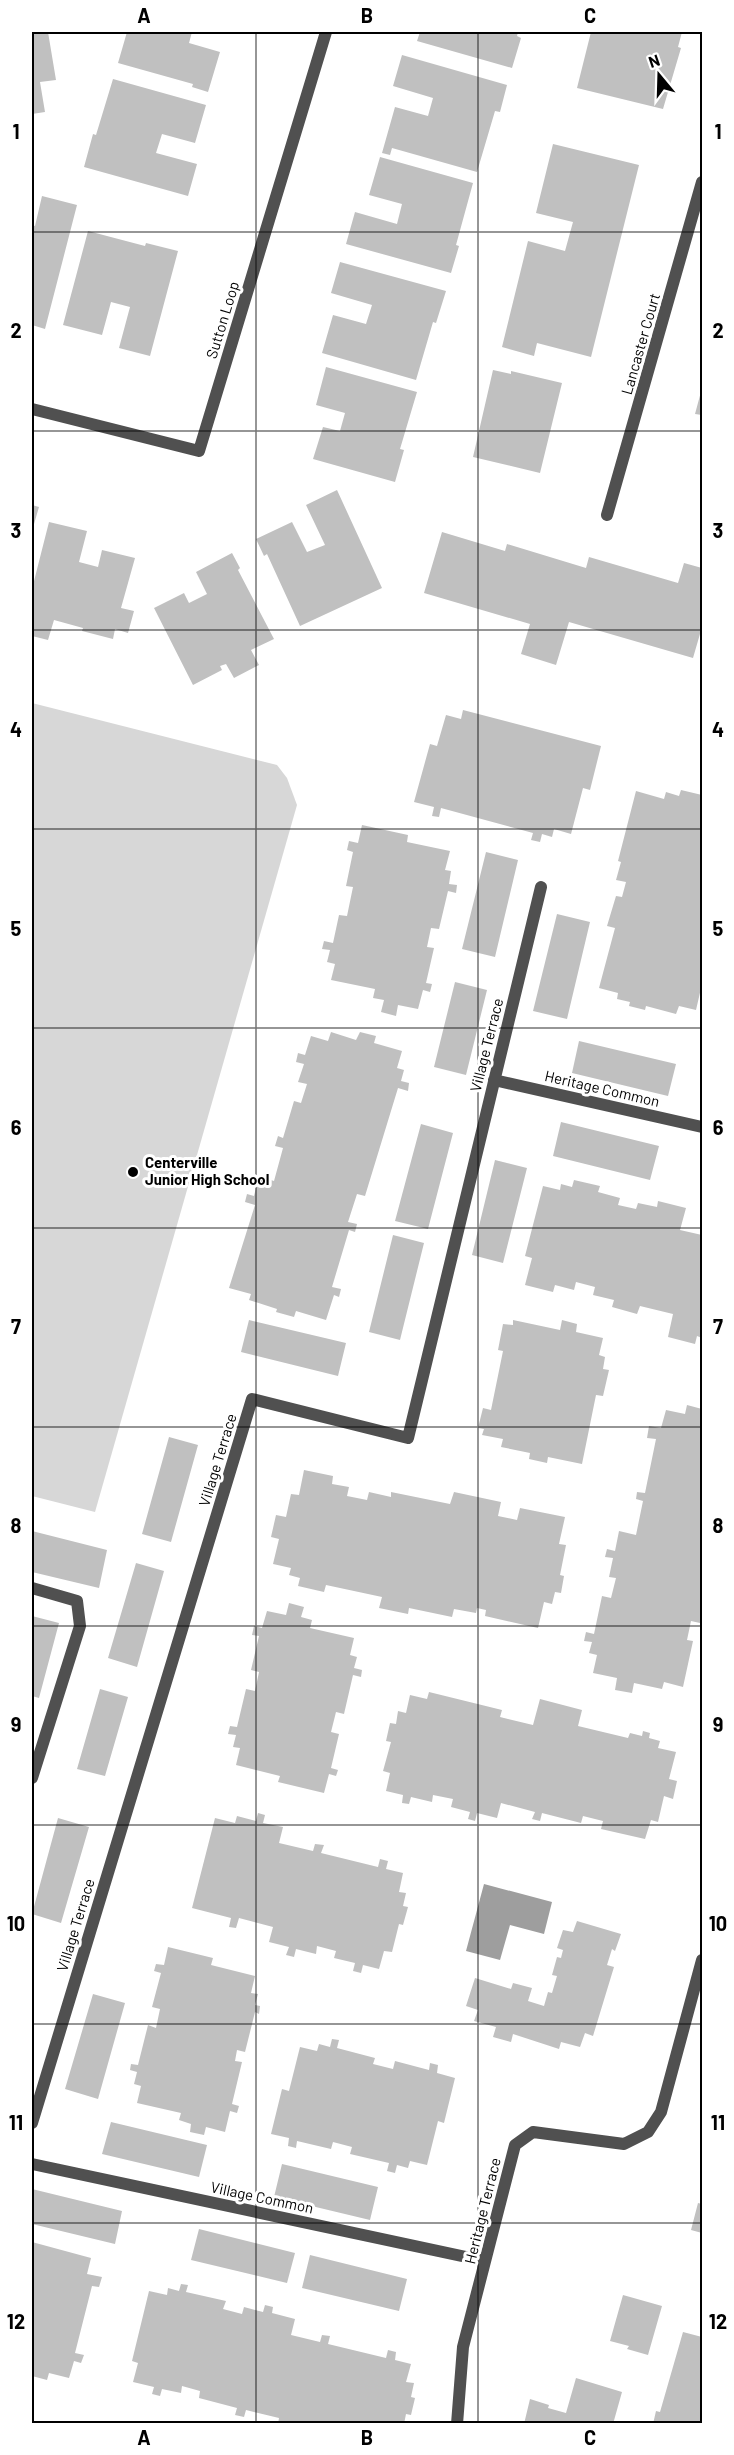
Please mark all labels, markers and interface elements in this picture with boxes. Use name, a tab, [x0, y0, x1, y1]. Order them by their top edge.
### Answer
text: A	[137, 3, 151, 27]
text: B	[361, 3, 373, 27]
text: C	[584, 3, 596, 27]
north arrow	[629, 45, 689, 105]
text: N	[646, 50, 662, 71]
text: 1	[12, 119, 20, 143]
text: 1	[714, 119, 722, 143]
street label: Sutton Loop	[202, 279, 242, 361]
street label: Lancaster Court	[617, 291, 663, 397]
text: 2	[10, 318, 22, 342]
text: 2	[712, 318, 724, 342]
text: 3	[11, 518, 21, 542]
text: 3	[713, 518, 723, 542]
text: 4	[10, 717, 22, 741]
text: 4	[712, 717, 724, 741]
text: 5	[11, 916, 22, 940]
text: 5	[713, 916, 724, 940]
street label: Village Terrace	[466, 996, 506, 1094]
street label: Heritage Common	[543, 1066, 661, 1110]
text: 6	[11, 1115, 22, 1139]
text: 6	[713, 1115, 724, 1139]
place label: Centerville Junior High School	[145, 1153, 269, 1188]
marker: Centerville Junior High School	[126, 1165, 140, 1179]
text: 7	[11, 1314, 21, 1338]
text: 7	[713, 1314, 723, 1338]
street label: Village Terrace	[194, 1411, 240, 1508]
text: 8	[11, 1513, 22, 1537]
text: 8	[713, 1513, 724, 1537]
text: 9	[11, 1712, 21, 1736]
text: 9	[713, 1712, 723, 1736]
street label: Village Terrace	[52, 1876, 98, 1973]
text: 10	[7, 1911, 25, 1935]
text: 10	[709, 1911, 727, 1935]
text: 11	[9, 2110, 23, 2134]
text: 11	[711, 2110, 725, 2134]
street label: Heritage Terrace	[460, 2156, 504, 2266]
street label: Village Common	[209, 2177, 315, 2217]
text: 12	[7, 2309, 25, 2333]
text: 12	[709, 2309, 727, 2333]
text: A	[137, 2425, 151, 2449]
text: B	[361, 2425, 373, 2449]
text: C	[584, 2425, 596, 2449]

